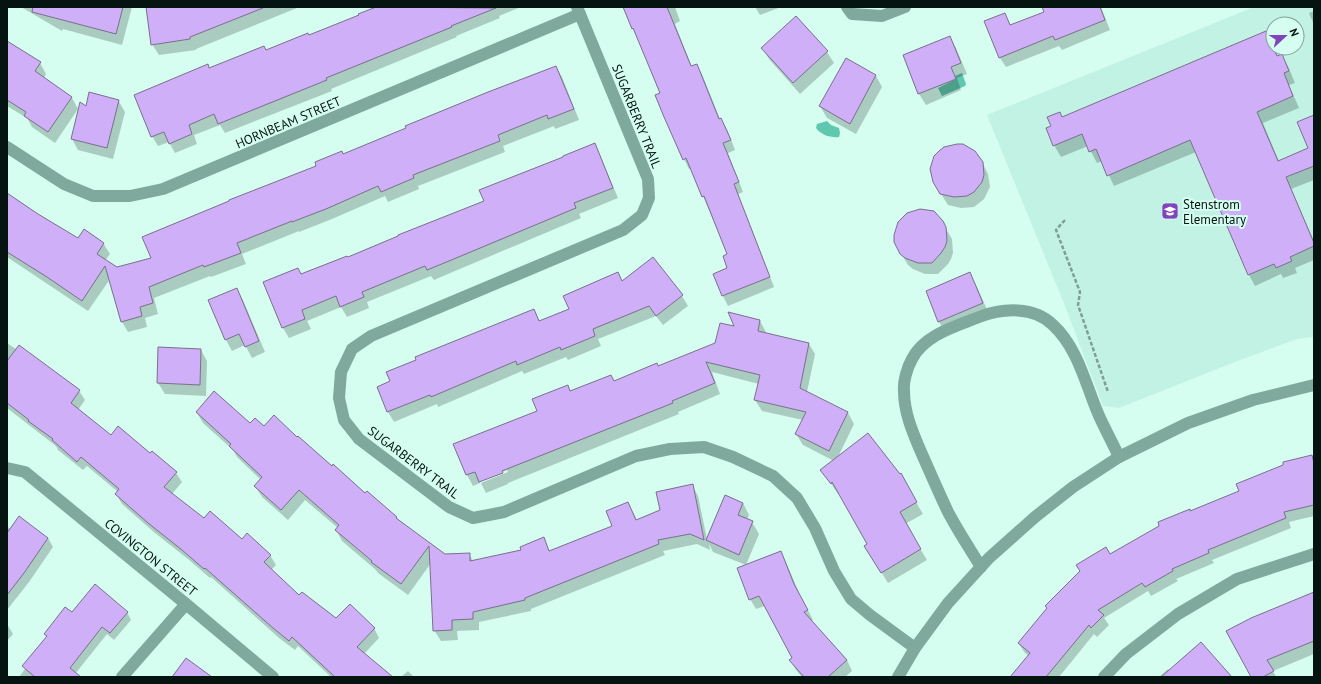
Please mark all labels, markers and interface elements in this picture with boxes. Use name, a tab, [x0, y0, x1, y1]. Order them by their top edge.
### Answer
north arrow	[1265, 16, 1305, 56]
text: N	[1286, 26, 1302, 38]
street label: SUGARBERRY TRAIL	[608, 62, 665, 171]
street label: HORNBEAM STREET	[233, 93, 344, 152]
place label: Stenstrom Elementary	[1183, 196, 1246, 228]
school or university icon: Stenstrom Elementary	[1160, 201, 1180, 221]
street label: SUGARBERRY TRAIL	[364, 422, 463, 503]
street label: COVINGTON STREET	[101, 515, 200, 600]

